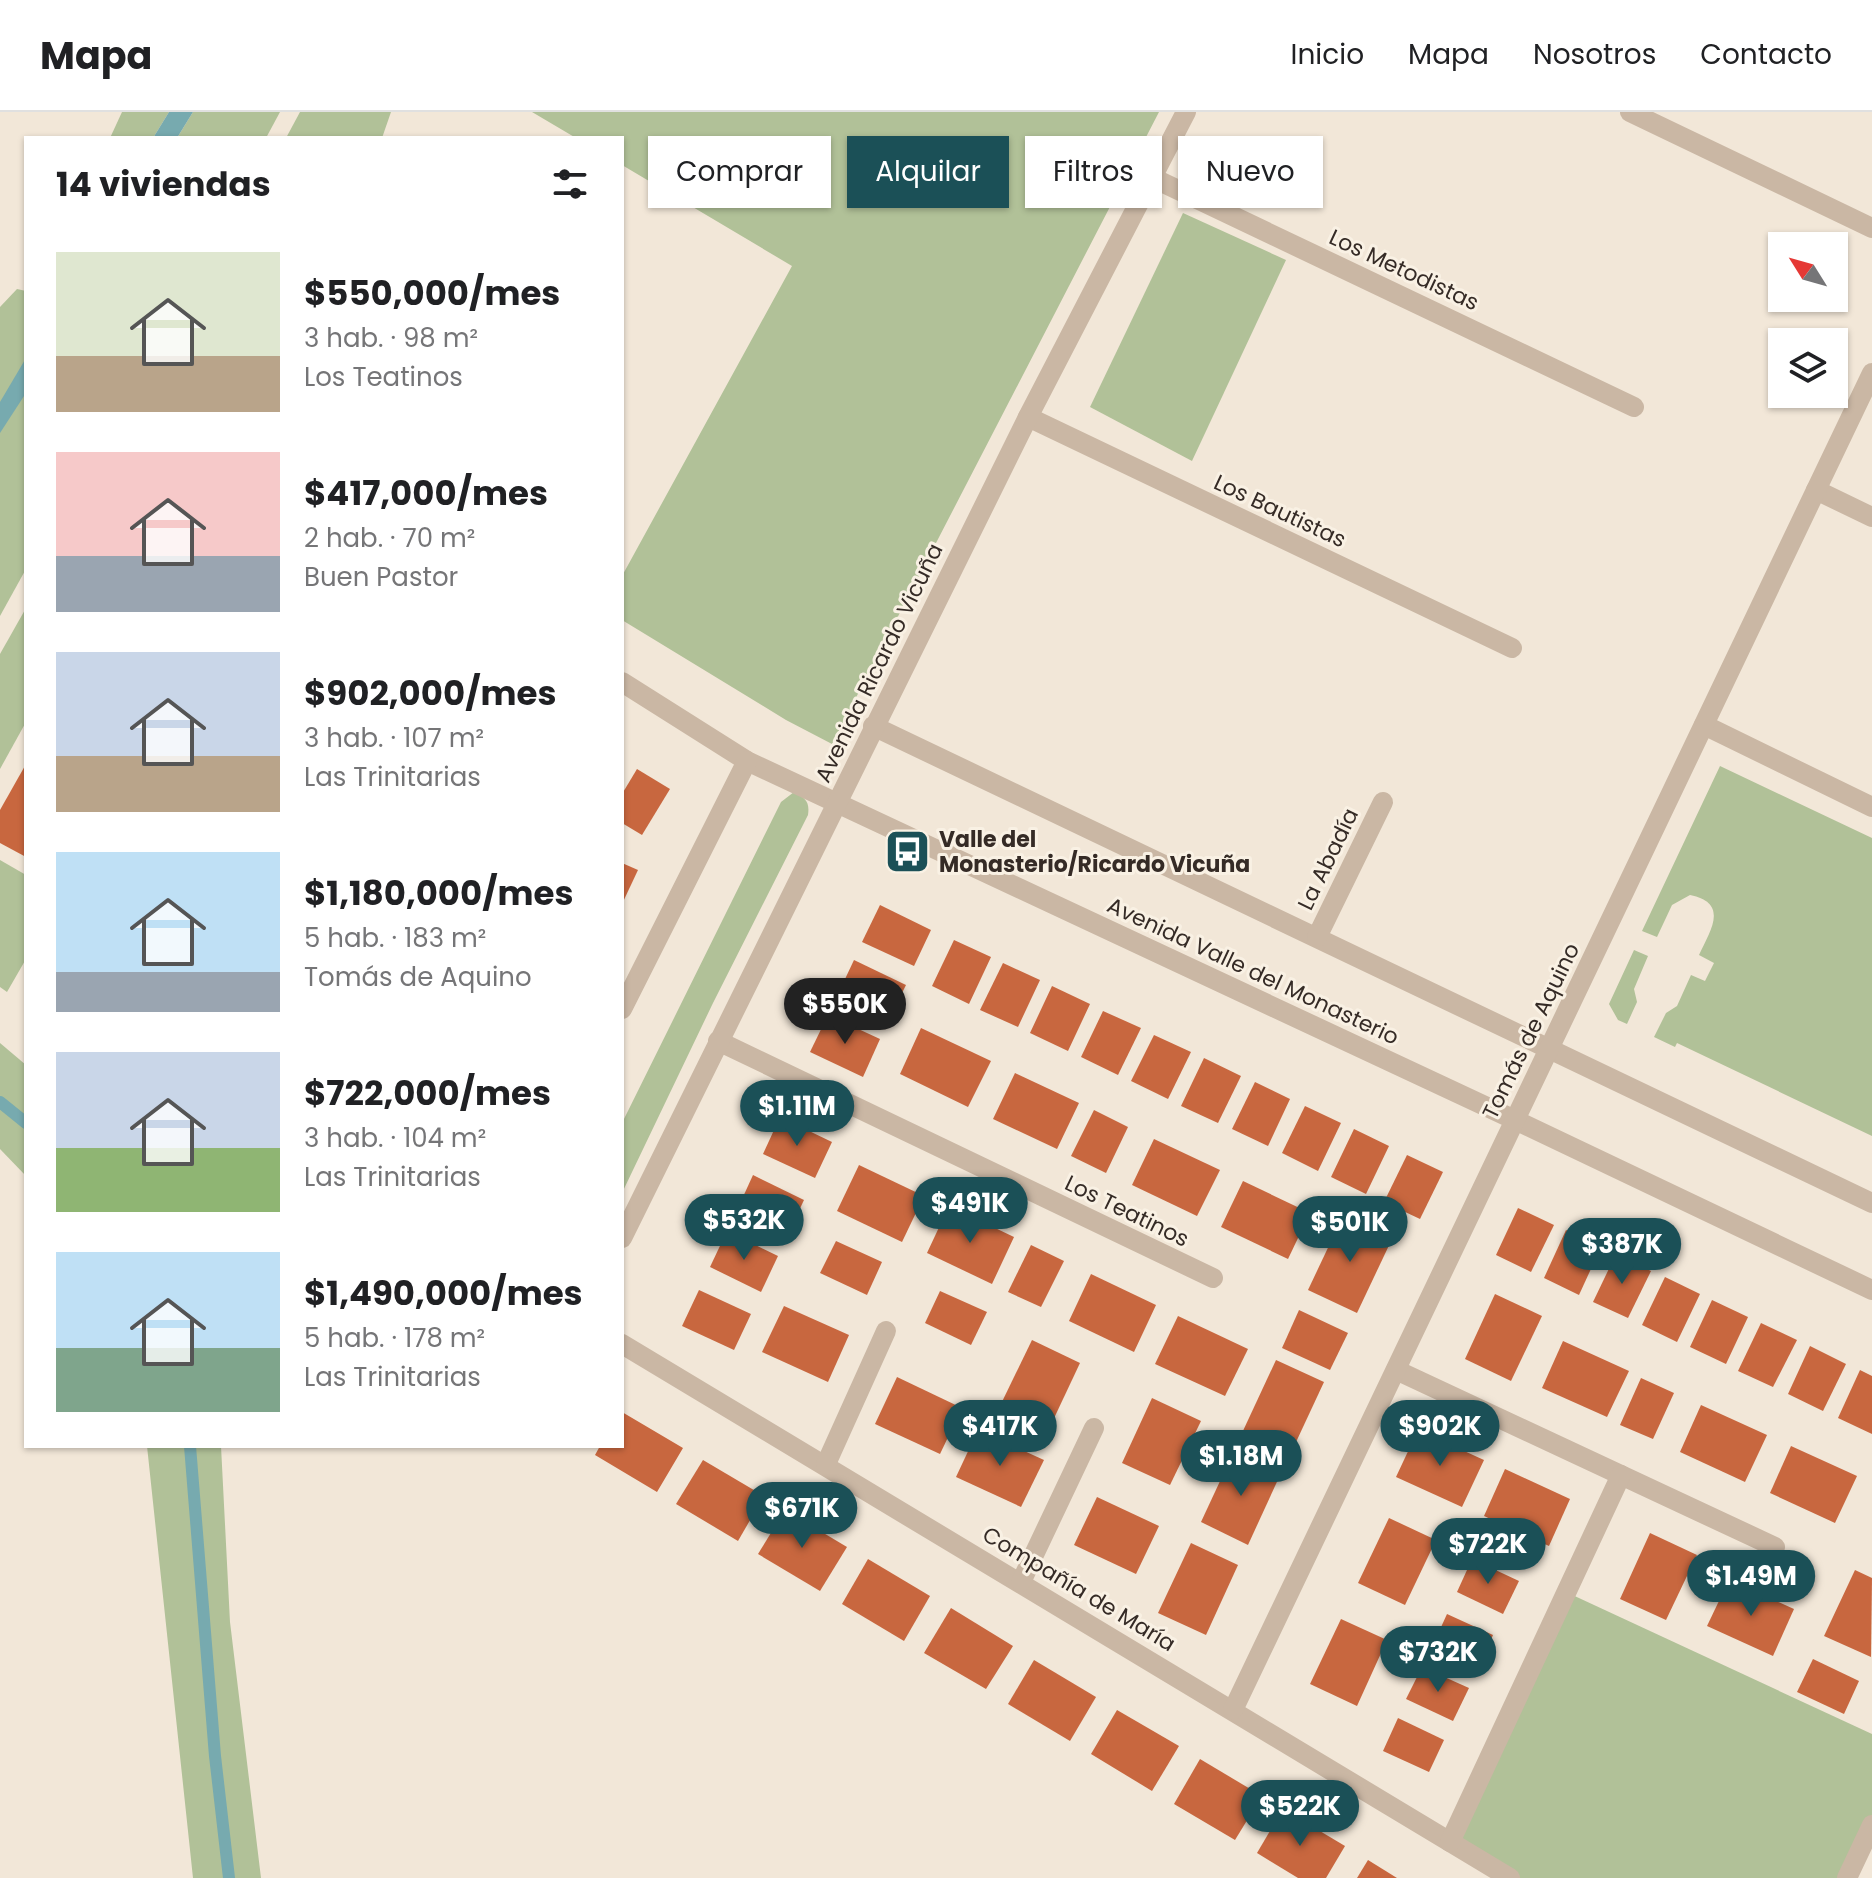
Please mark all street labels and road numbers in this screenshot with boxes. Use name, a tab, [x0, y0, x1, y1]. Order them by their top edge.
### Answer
street label: Los Metodistas	[1324, 222, 1484, 318]
street label: Los Bautistas	[1209, 467, 1351, 555]
street label: Avenida Ricardo Vicuña	[808, 538, 950, 788]
street label: La Abadía	[1290, 803, 1366, 915]
street label: Avenida Valle del Monasterio	[1102, 890, 1404, 1052]
street label: Tomás de Aquino	[1475, 938, 1587, 1124]
street label: Los Teatinos	[1060, 1168, 1194, 1254]
street label: Compañía de María	[977, 1519, 1181, 1659]

